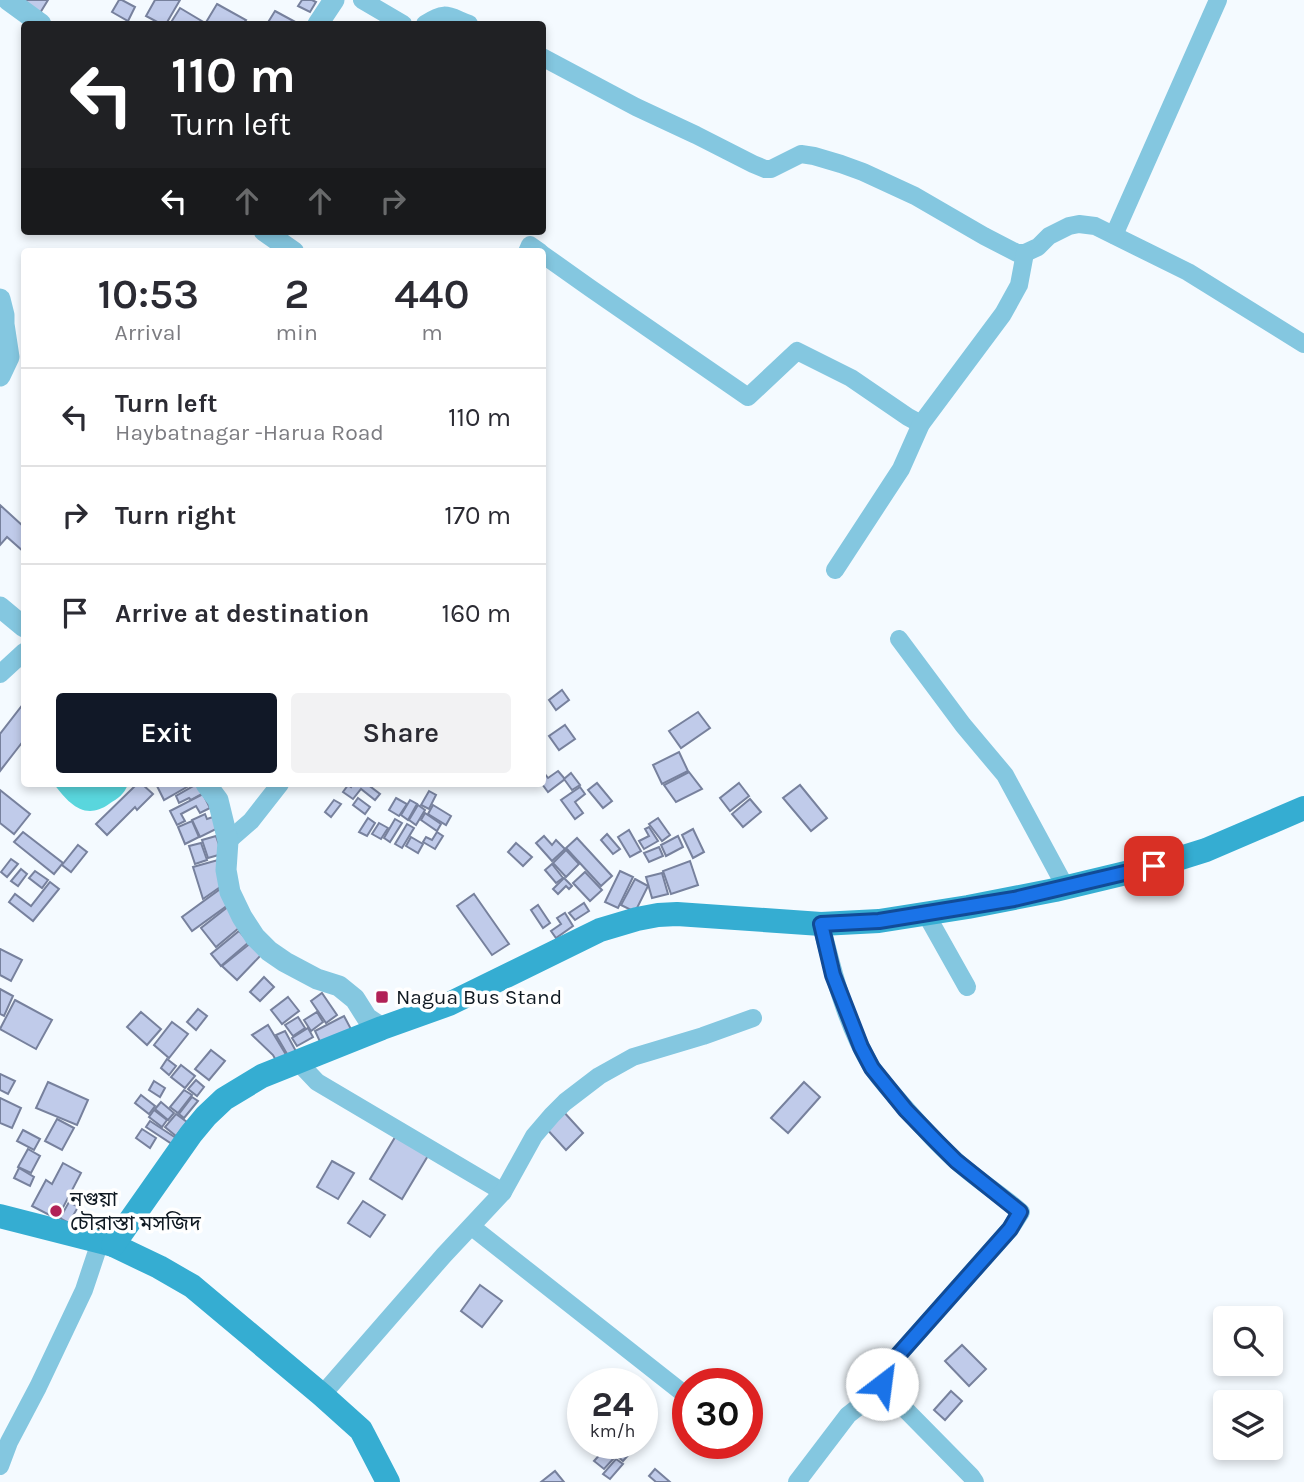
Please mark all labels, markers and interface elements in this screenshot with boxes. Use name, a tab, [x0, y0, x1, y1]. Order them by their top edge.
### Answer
text: 110 m	[171, 47, 296, 104]
icon: left	[56, 49, 147, 140]
text: Turn left	[171, 106, 291, 143]
icon: left	[155, 182, 193, 220]
icon: ahead	[228, 182, 266, 220]
icon: ahead	[301, 182, 339, 220]
icon: right	[374, 182, 412, 220]
text: 10:53	[97, 269, 199, 319]
text: 2	[284, 269, 309, 319]
text: 440	[394, 269, 470, 319]
text: Arrival	[115, 319, 182, 346]
text: min	[276, 319, 318, 346]
text: m	[421, 319, 443, 346]
text: Turn left	[115, 388, 217, 419]
icon: left	[56, 398, 94, 436]
text: 110 m	[448, 402, 511, 433]
text: Haybatnagar -Harua Road	[115, 419, 384, 446]
icon: right	[56, 496, 94, 534]
text: Turn right	[115, 500, 236, 531]
text: 170 m	[444, 500, 511, 531]
icon: arrive	[56, 594, 94, 632]
text: Arrive at destination	[115, 598, 369, 629]
text: 160 m	[442, 598, 511, 629]
button: Exit	[56, 693, 277, 773]
button: Share	[291, 693, 511, 773]
pin	[1124, 836, 1184, 896]
icon: arrive	[1135, 847, 1173, 885]
place label: Nagua Bus Stand	[396, 985, 562, 1009]
marker: Nagua Bus Stand	[374, 989, 390, 1005]
place label: নগুয়া চৌরাস্তা মসজিদ	[69, 1187, 201, 1235]
marker: নগুয়া চৌরাস্তা মসজিদ	[48, 1203, 64, 1219]
map controls	[1213, 1306, 1283, 1460]
button: search	[1213, 1306, 1283, 1376]
position arrow	[845, 1347, 919, 1421]
speed limit sign: 30	[672, 1368, 763, 1459]
text: 24	[592, 1384, 634, 1425]
button: layers	[1213, 1390, 1283, 1460]
text: km/h	[590, 1420, 635, 1442]

